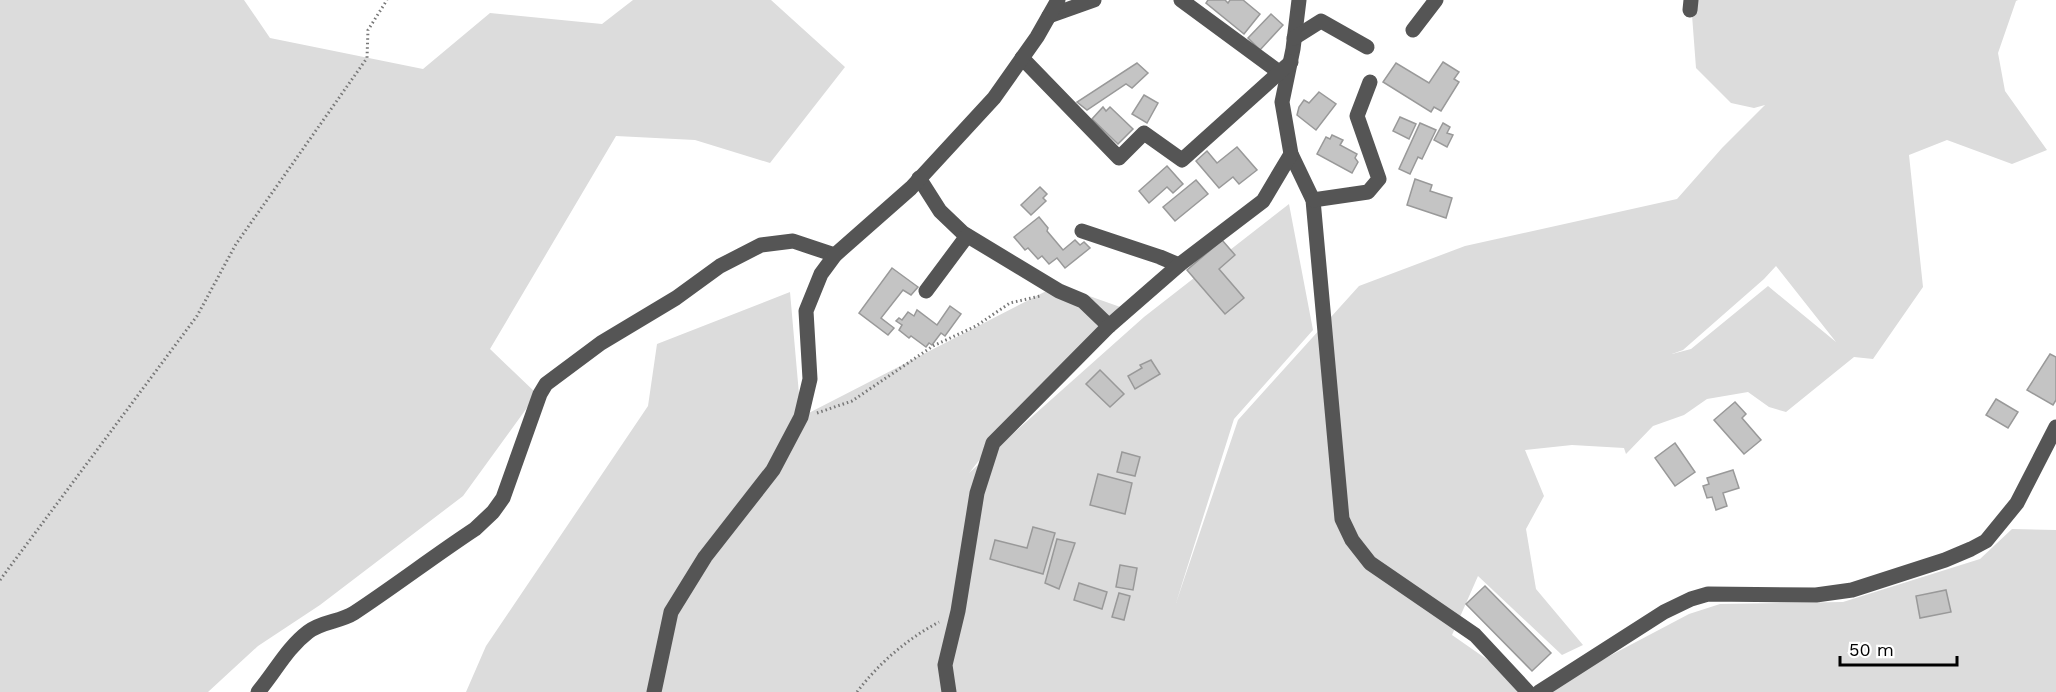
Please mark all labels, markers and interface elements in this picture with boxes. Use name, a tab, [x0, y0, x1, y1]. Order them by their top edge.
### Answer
scale bar	[1840, 629, 1957, 667]
text: 50 m	[1849, 639, 1894, 660]

